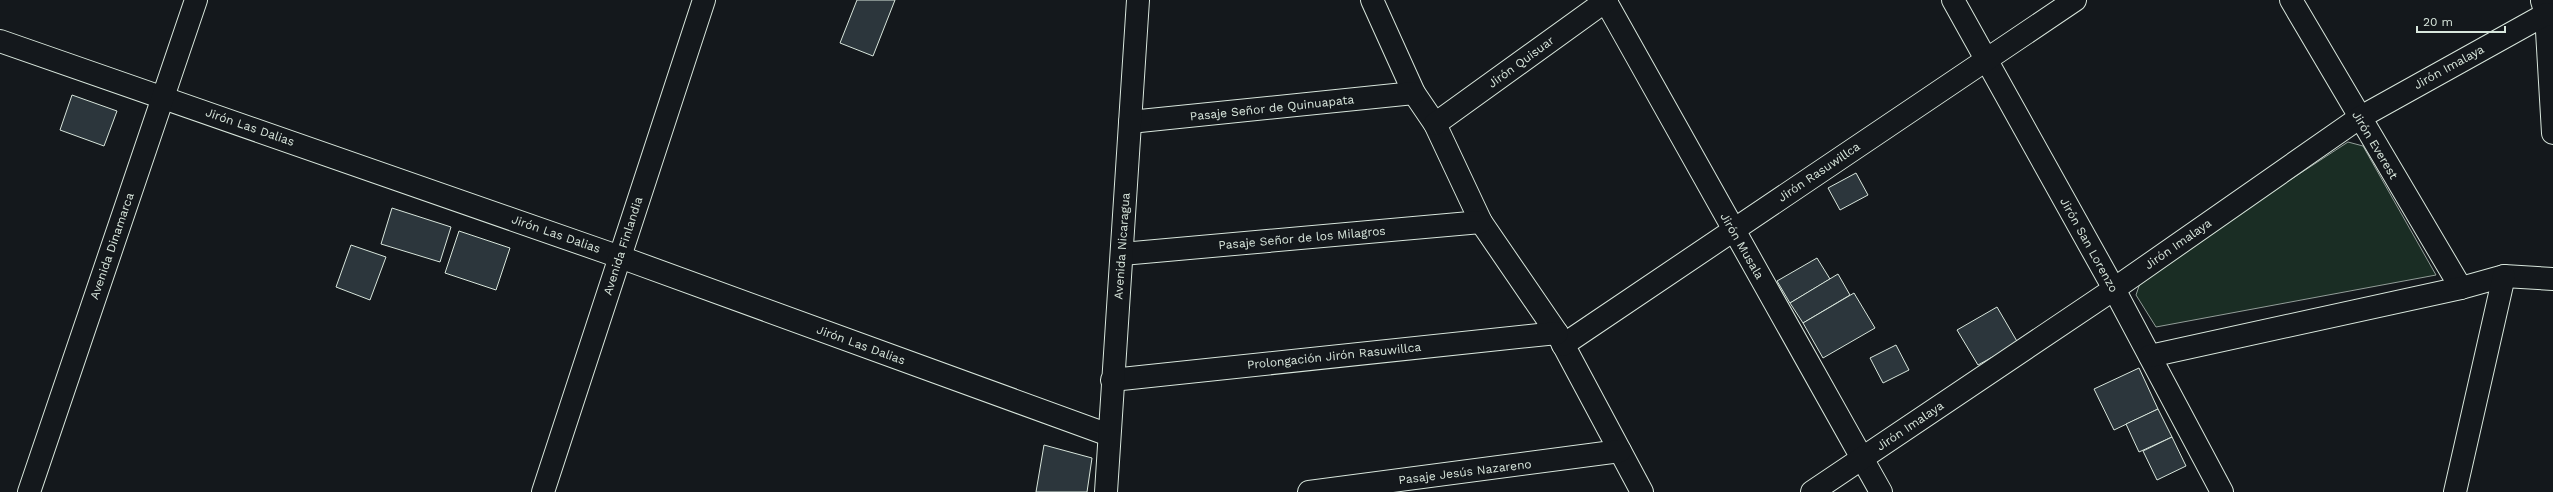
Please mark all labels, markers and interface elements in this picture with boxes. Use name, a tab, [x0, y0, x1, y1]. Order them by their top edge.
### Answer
scale bar	[2417, 8, 2505, 34]
text: 20 m	[2423, 15, 2453, 29]
street label: Jirón Quisuar	[1485, 33, 1557, 91]
street label: Jirón Imalaya	[2411, 42, 2487, 92]
street label: Pasaje Señor de Quinuapata	[1189, 92, 1355, 124]
street label: Jirón Las Dalias	[204, 105, 296, 149]
street label: Jirón Everest	[2349, 108, 2401, 182]
street label: Jirón Rasuwillca	[1775, 139, 1863, 205]
street label: Avenida Dinamarca	[87, 191, 137, 301]
street label: Avenida Nicaragua	[1111, 192, 1133, 300]
street label: Avenida Finlandia	[600, 195, 646, 297]
street label: Jirón San Lorenzo	[2057, 195, 2121, 295]
street label: Jirón Musala	[1717, 210, 1767, 282]
street label: Jirón Las Dalias	[510, 212, 602, 256]
street label: Jirón Imalaya	[2142, 216, 2214, 272]
street label: Pasaje Señor de los Milagros	[1218, 224, 1386, 252]
street label: Jirón Las Dalias	[815, 322, 907, 368]
street label: Prolongación Jirón Rasuwillca	[1246, 340, 1422, 372]
street label: Jirón Imalaya	[1874, 398, 1946, 454]
street label: Pasaje Jesús Nazareno	[1398, 457, 1532, 487]

